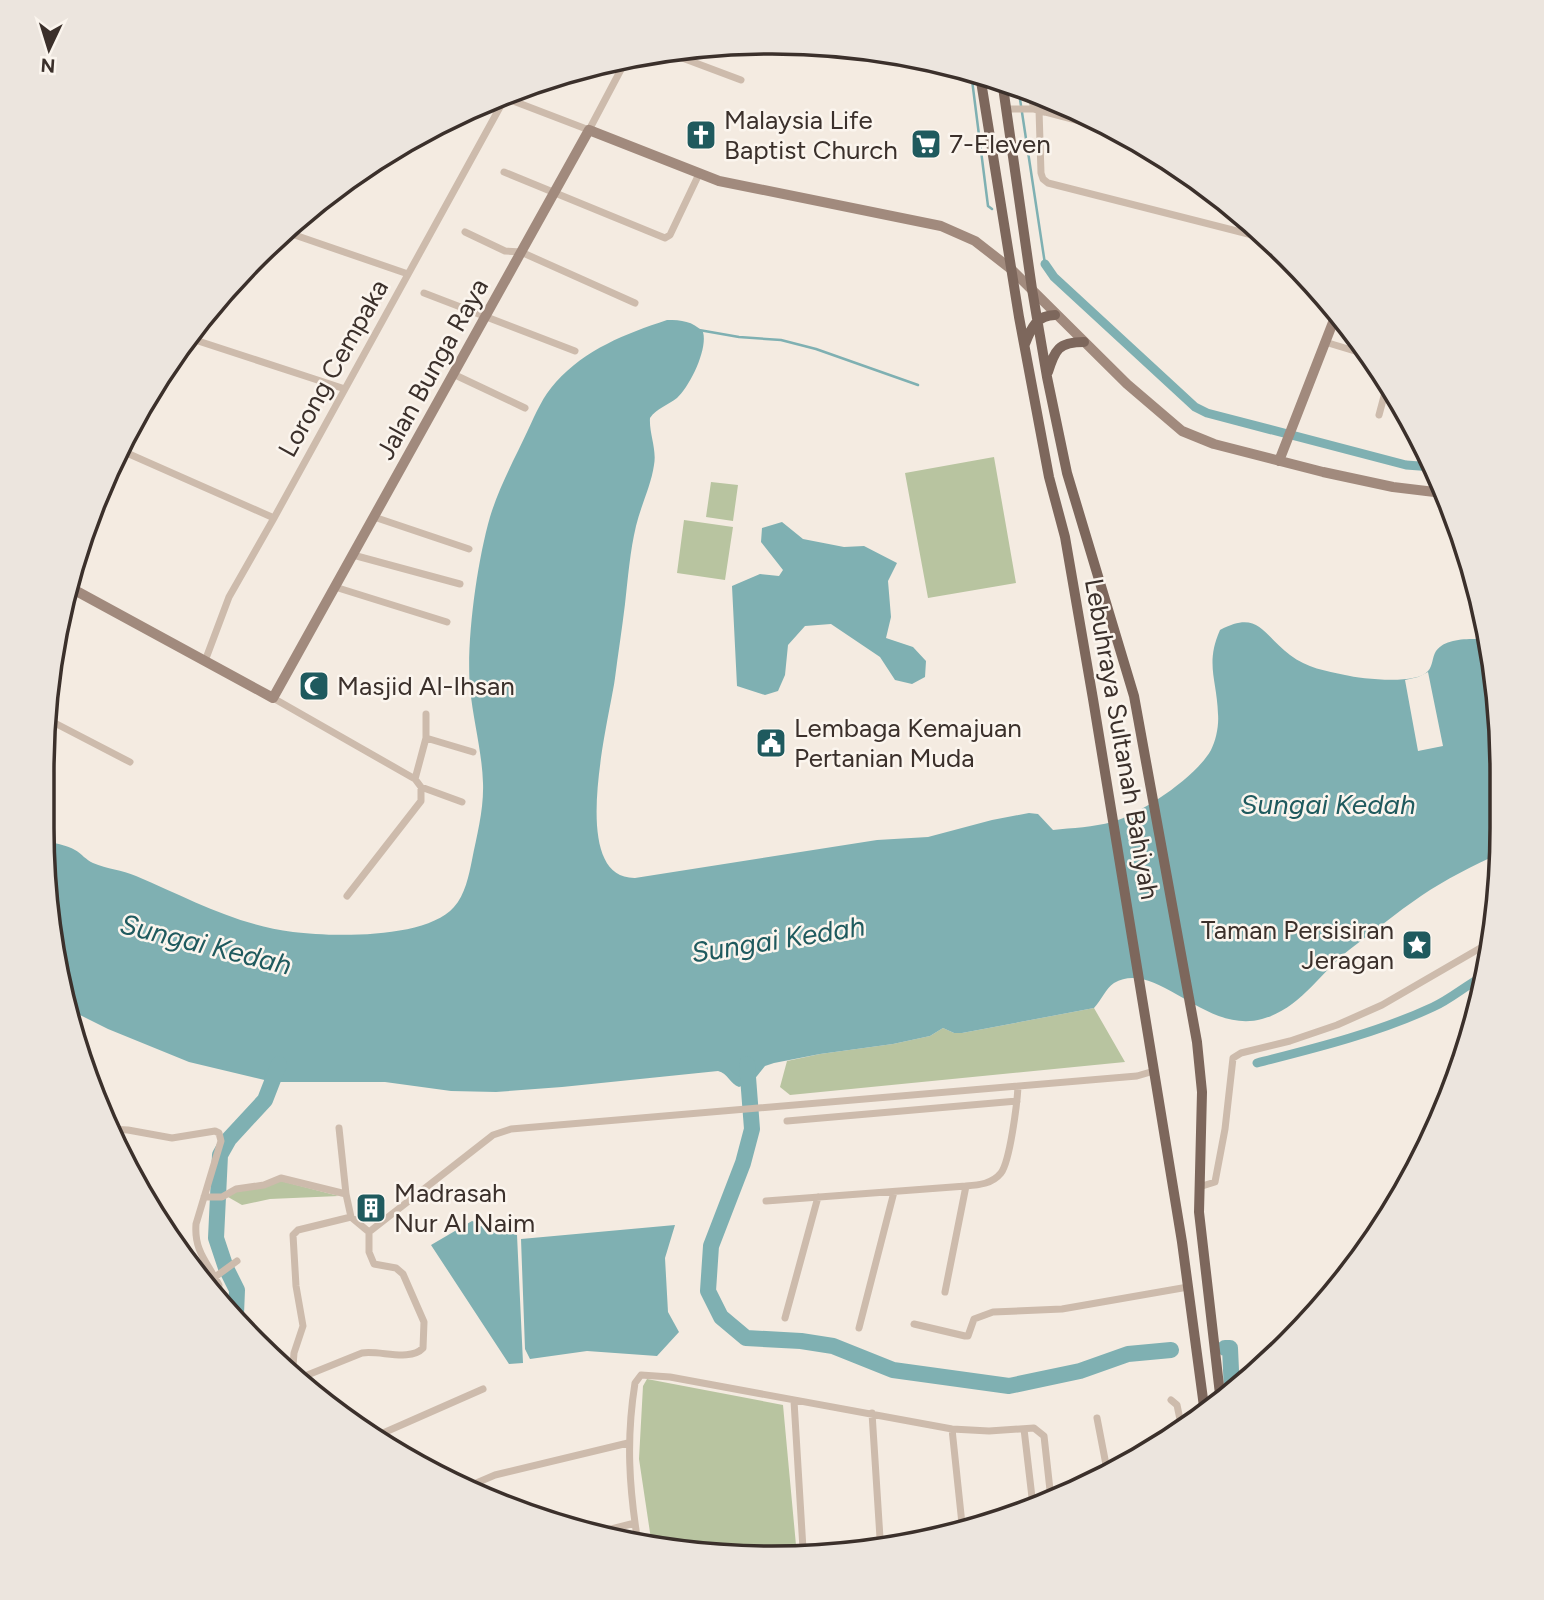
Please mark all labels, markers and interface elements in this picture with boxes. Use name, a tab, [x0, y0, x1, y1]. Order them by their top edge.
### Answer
north arrow	[14, 14, 84, 84]
text: N	[40, 53, 56, 77]
place label: Malaysia Life Baptist Church	[724, 104, 898, 166]
church icon: Malaysia Life Baptist Church	[684, 118, 718, 152]
supermarket icon: 7-Eleven	[909, 127, 943, 161]
place label: 7-Eleven	[949, 128, 1051, 160]
street label: Jalan Bunga Raya	[369, 273, 495, 465]
street label: Lorong Cempaka	[271, 274, 395, 462]
street label: Lebuhraya Sultanah Bahiyah	[1078, 576, 1166, 902]
mosque icon: Masjid Al-Ihsan	[297, 669, 331, 703]
place label: Masjid Al-Ihsan	[337, 670, 515, 702]
place label: Lembaga Kemajuan Pertanian Muda	[794, 712, 1022, 774]
public building icon: Lembaga Kemajuan Pertanian Muda	[754, 726, 788, 760]
water label: Sungai Kedah	[1240, 787, 1416, 821]
water label: Sungai Kedah	[117, 906, 295, 982]
water label: Sungai Kedah	[689, 908, 867, 970]
place label: Taman Persisiran Jeragan	[1201, 914, 1394, 976]
place icon: Taman Persisiran Jeragan	[1400, 928, 1434, 962]
place label: Madrasah Nur Al Naim	[394, 1177, 535, 1239]
building icon: Madrasah Nur Al Naim	[354, 1191, 388, 1225]

